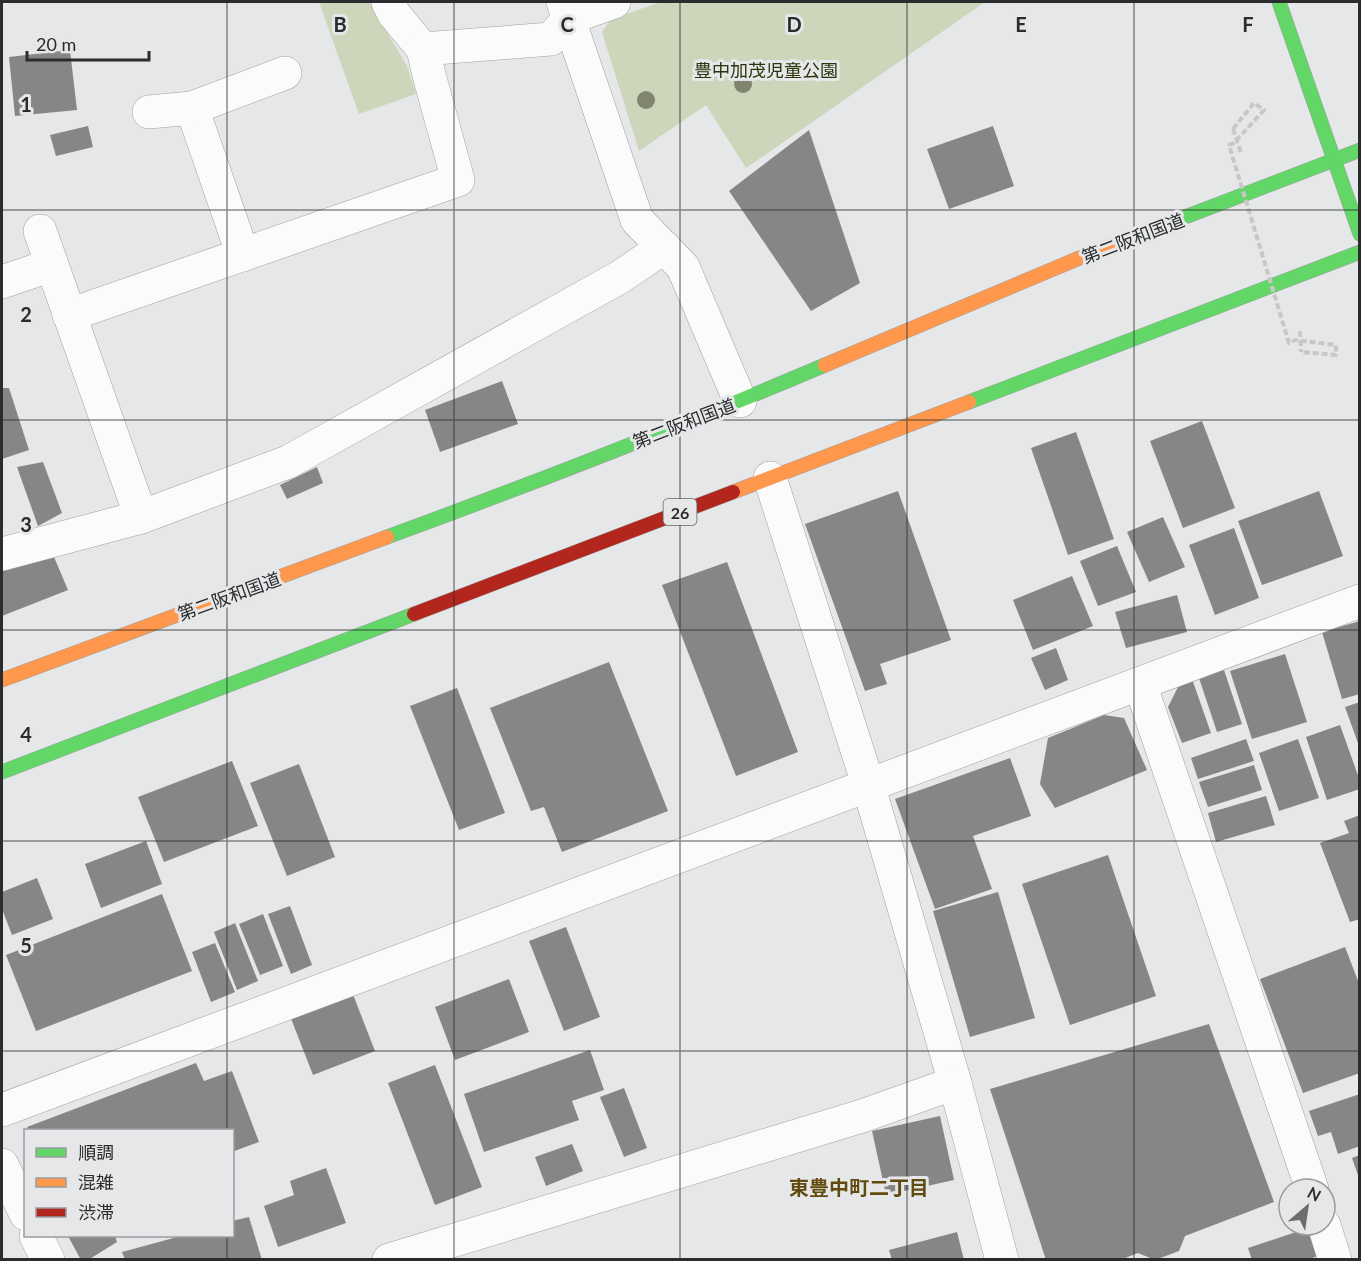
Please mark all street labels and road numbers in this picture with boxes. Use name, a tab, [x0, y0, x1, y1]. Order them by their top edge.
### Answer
street label: 第二阪和国道	[1079, 208, 1187, 268]
street label: 第二阪和国道	[630, 393, 738, 453]
road number: 26	[664, 499, 696, 525]
street label: 第二阪和国道	[174, 567, 284, 625]

